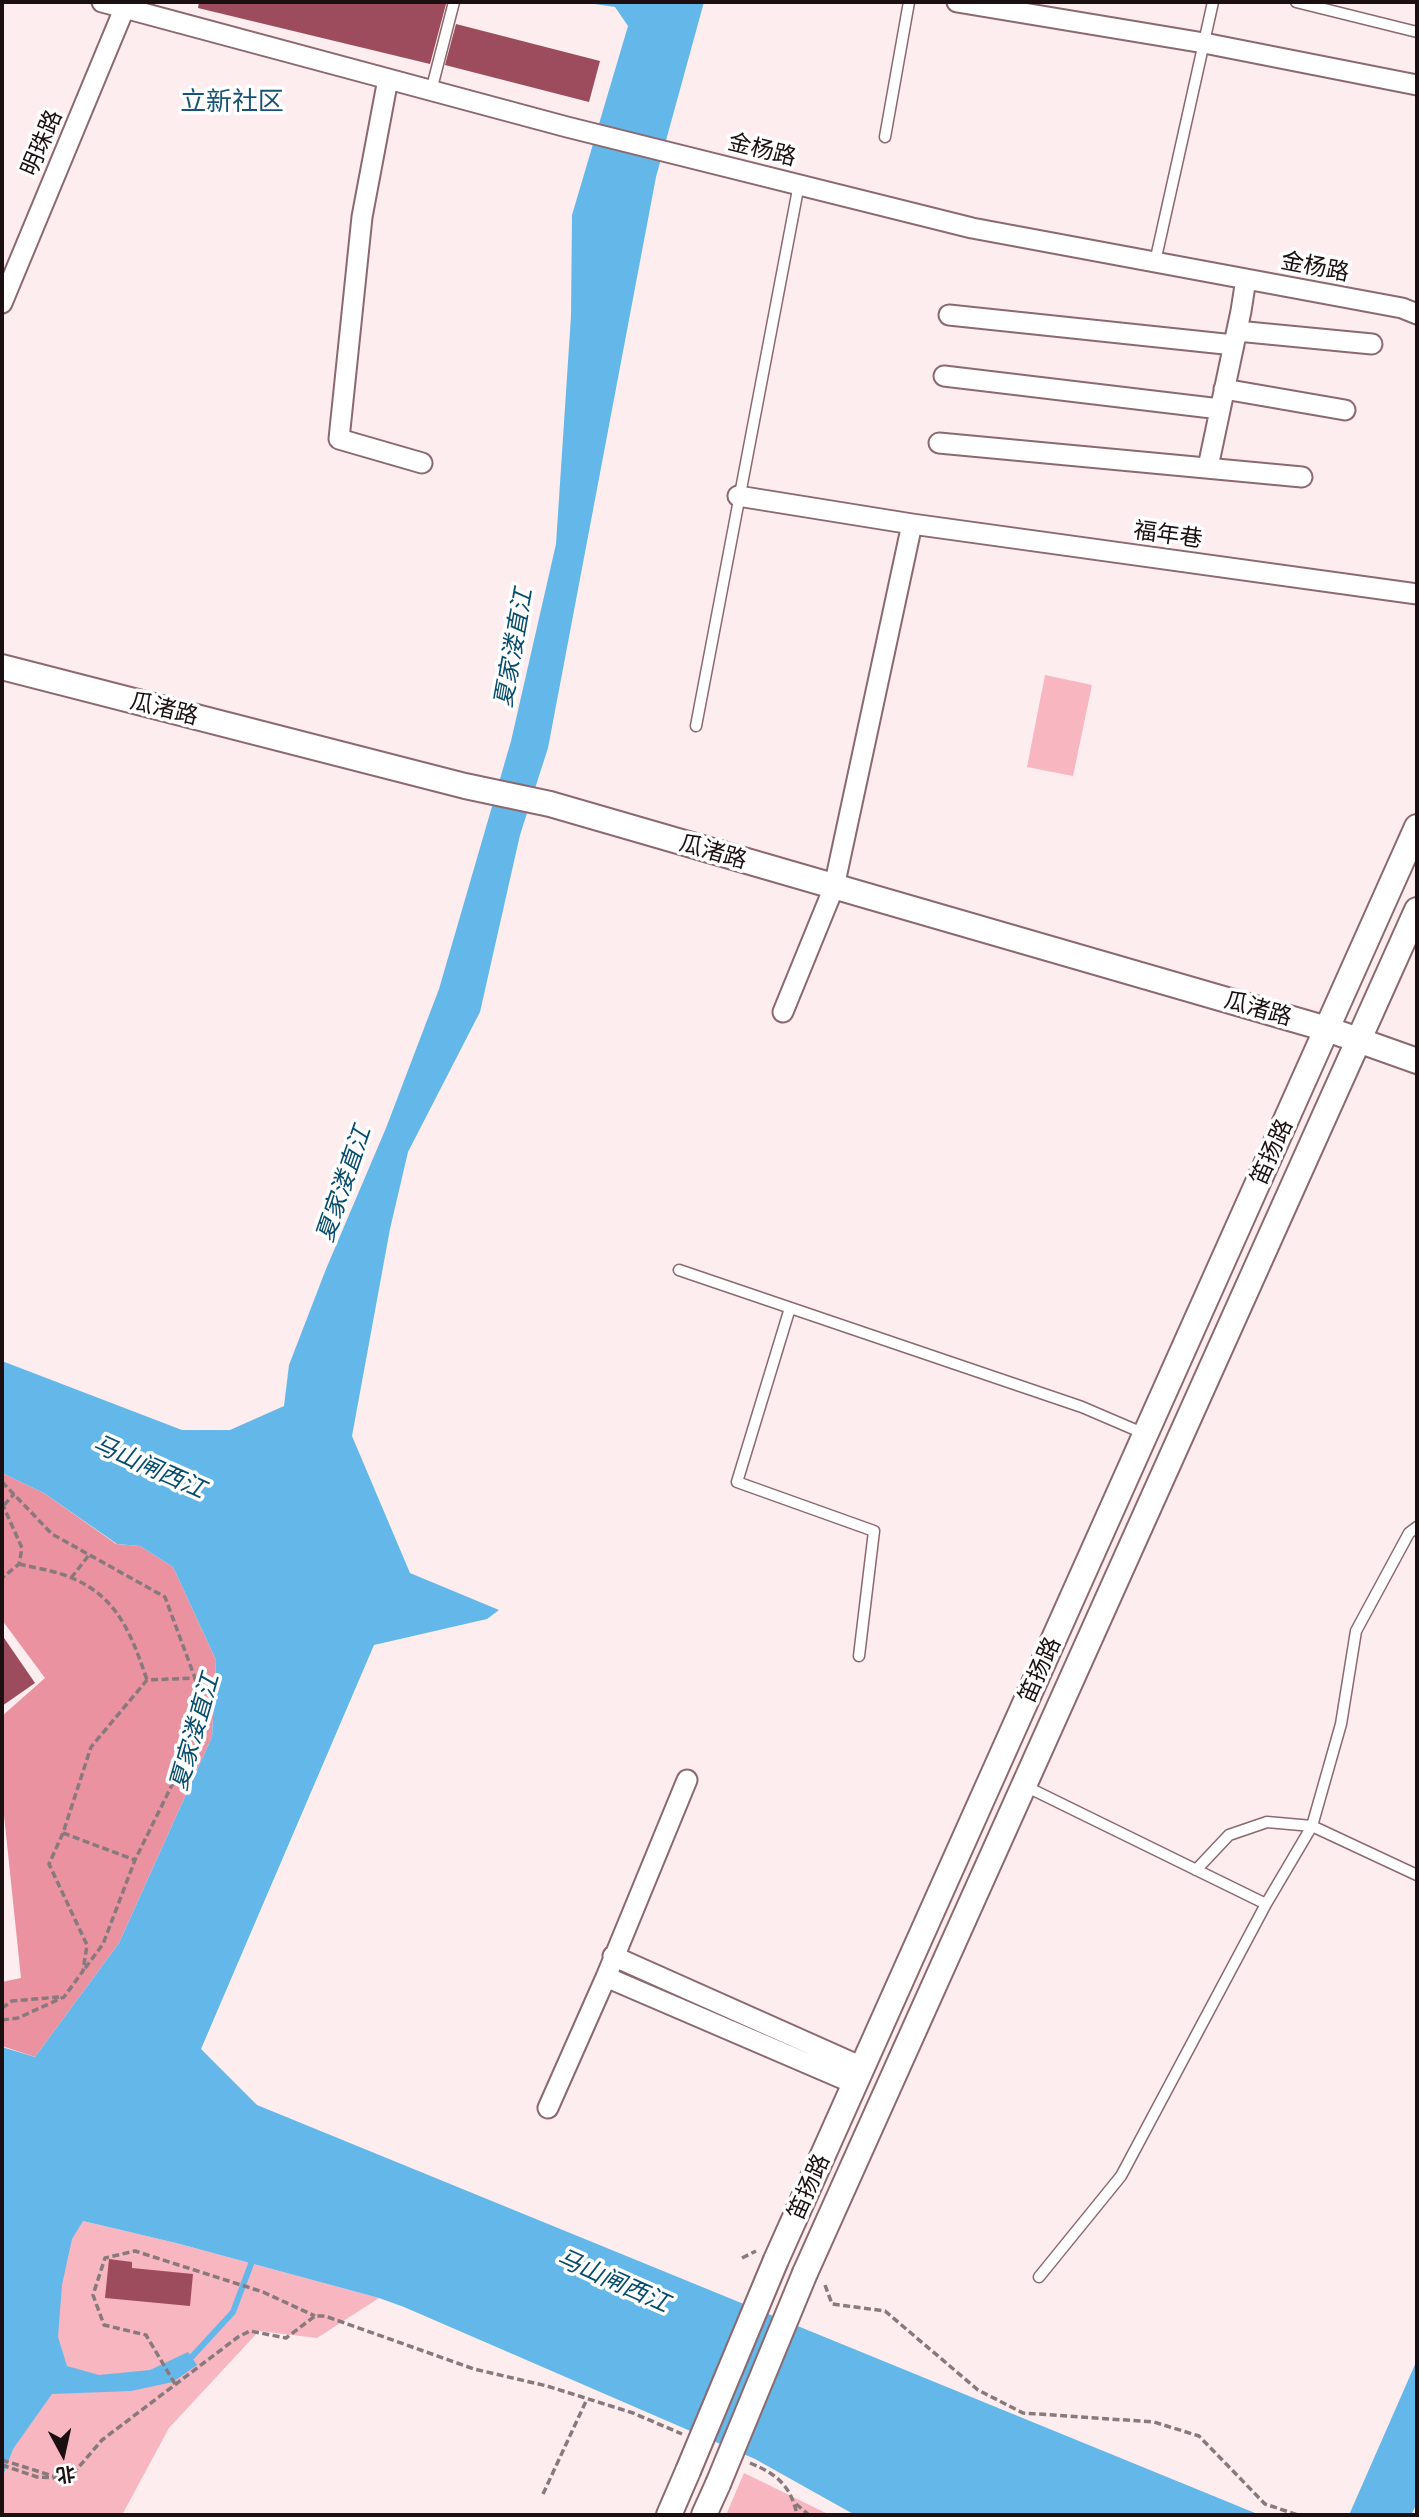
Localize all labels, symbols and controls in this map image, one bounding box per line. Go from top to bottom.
district label: 立新社区 [180,86,284,118]
street label: 明珠路 [16,106,68,180]
street label: 金杨路 [725,128,799,172]
street label: 金杨路 [1279,247,1351,287]
street label: 福年巷 [1132,517,1204,553]
water label: 夏家溇直江 [489,586,539,710]
street label: 瓜渚路 [127,687,201,731]
street label: 瓜渚路 [676,829,750,875]
street label: 瓜渚路 [1221,986,1295,1032]
street label: 笛扬路 [1245,1115,1299,1189]
water label: 夏家溇直江 [311,1123,377,1245]
water label: 马山闸西江 [88,1429,210,1505]
street label: 笛扬路 [1013,1633,1067,1707]
water label: 夏家溇直江 [165,1670,225,1794]
street label: 笛扬路 [782,2150,836,2224]
water label: 马山闸西江 [552,2243,674,2319]
north arrow [28,2419,98,2489]
text: 北 [55,2463,77,2487]

